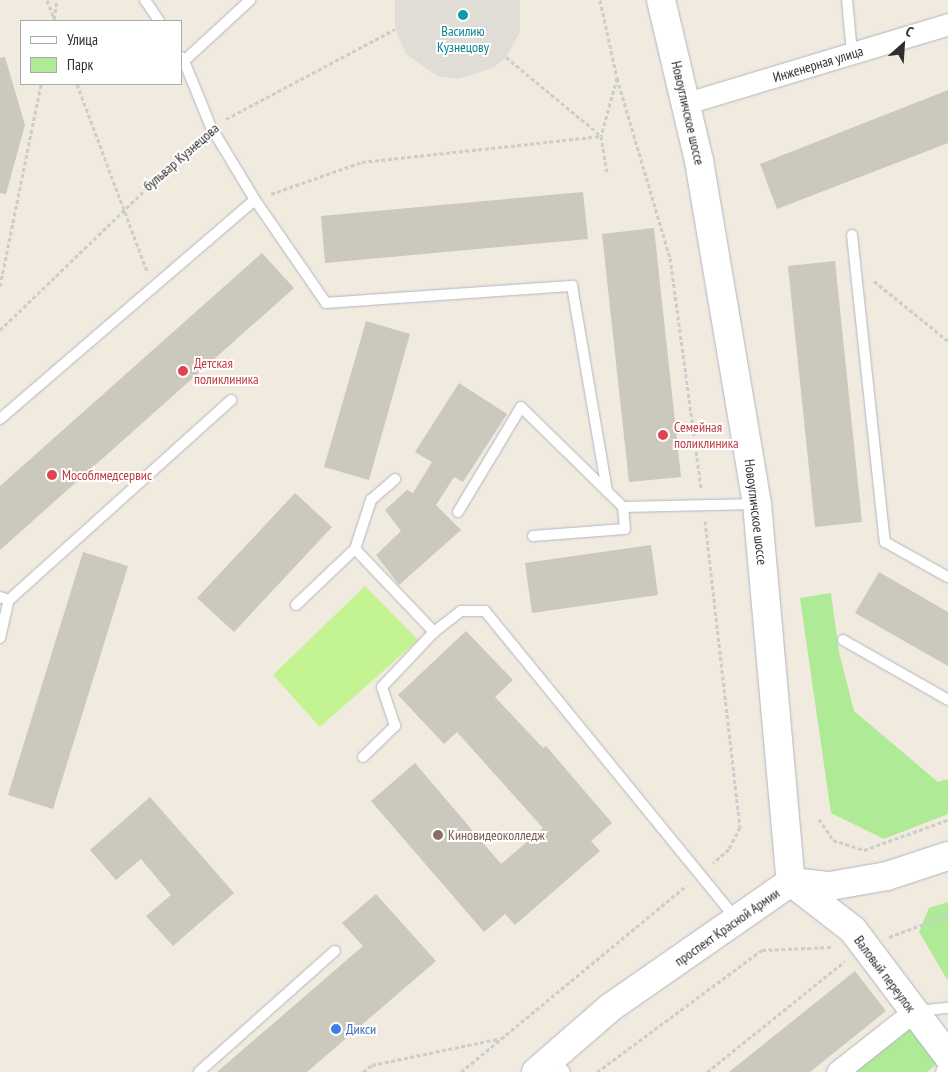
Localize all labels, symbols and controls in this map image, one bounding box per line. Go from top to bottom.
marker: Василию Кузнецову [457,9,469,21]
legend [20,20,182,85]
north arrow [878,20,928,70]
text: С [903,22,916,41]
place label: Василию Кузнецову [437,23,489,56]
text: Улица [67,30,98,49]
street label: Инженерная улица [771,42,865,86]
text: Парк [67,55,93,74]
street label: Новоугличское шоссе [668,59,708,167]
street label: бульвар Кузнецова [140,120,222,194]
place label: Детская поликлиника [194,355,259,388]
marker: Детская поликлиника [176,364,190,378]
place label: Семейная поликлиника [674,419,739,452]
marker: Семейная поликлиника [656,428,670,442]
street label: Новоугличское шоссе [741,458,771,566]
place label: Мособлмедсервис [62,467,152,483]
marker: Мособлмедсервис [46,469,58,481]
place label: Киновидеоколледж [448,827,545,843]
marker: Киновидеоколледж [432,829,444,841]
street label: проспект Красной Армии [671,884,783,970]
street label: Валовый переулок [851,932,919,1016]
place label: Дикси [346,1021,376,1037]
marker: Дикси [330,1023,342,1035]

